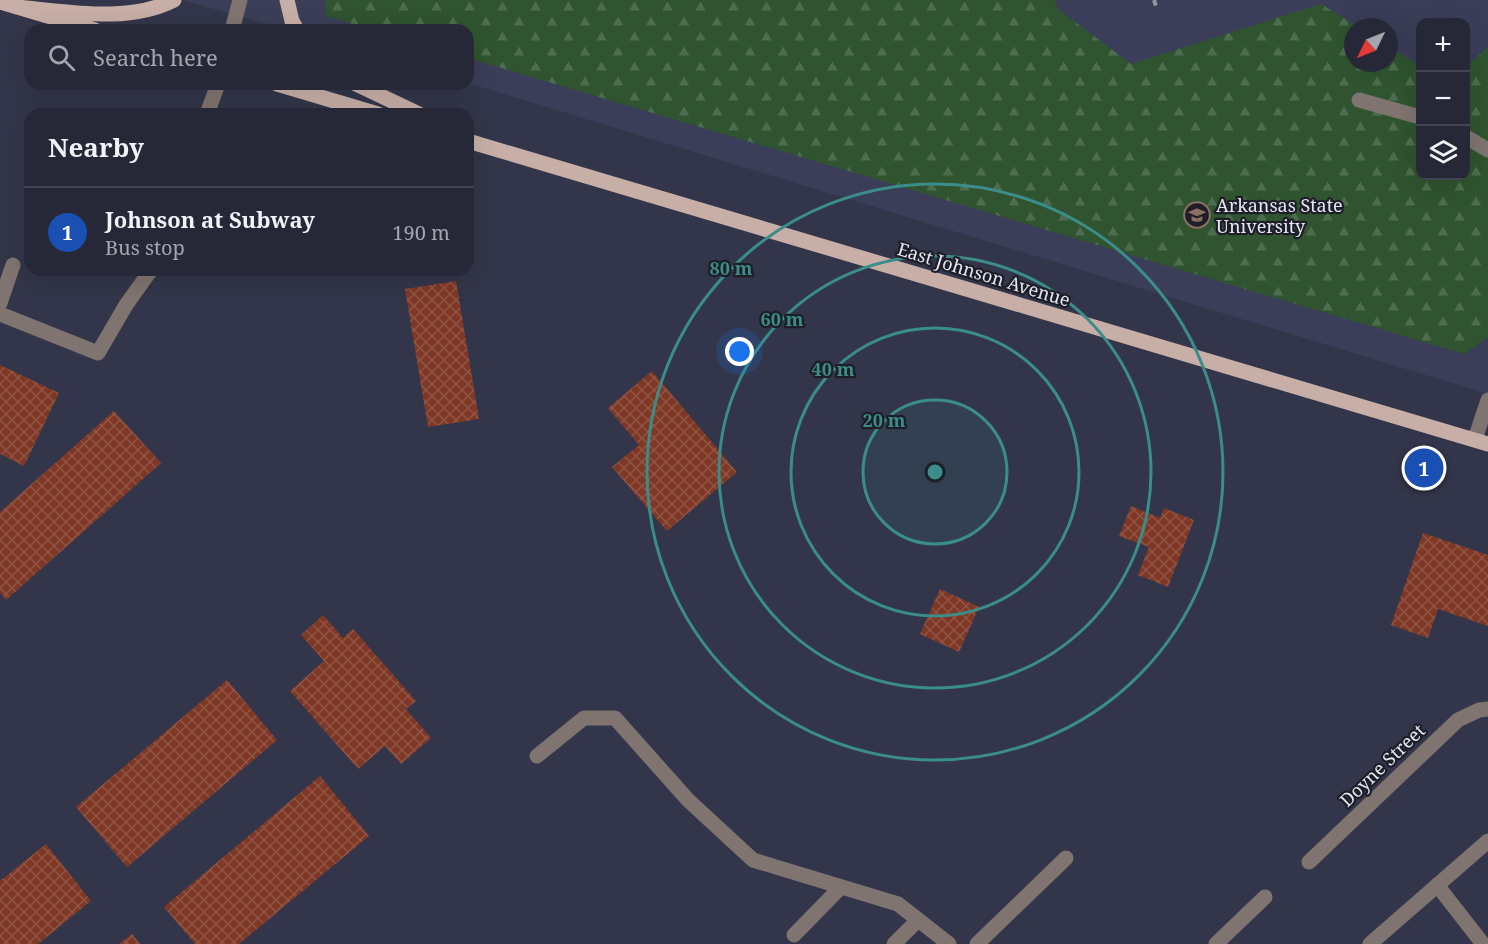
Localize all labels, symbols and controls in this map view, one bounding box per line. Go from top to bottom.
north arrow [1344,18,1398,72]
map controls [1416,18,1470,180]
button: + [1416,18,1470,72]
search box [24,24,474,90]
icon: search [45,41,78,74]
text: Search here [93,42,218,72]
button: − [1416,72,1470,126]
button: layers [1416,126,1470,180]
text: Nearby [48,129,144,165]
place label: Arkansas State University [1216,193,1343,238]
school or university icon: Arkansas State University [1182,200,1212,230]
text: Johnson at Subway [105,204,315,234]
text: 1 [62,219,73,246]
text: 190 m [392,219,450,246]
text: Bus stop [105,234,185,261]
street label: East Johnson Avenue [895,236,1073,312]
text: 80 m [710,256,753,280]
text: 60 m [761,307,804,331]
your location [725,337,754,366]
text: 40 m [812,357,855,381]
text: 20 m [863,408,906,432]
pin: 1 [1404,446,1444,490]
centre of rings [925,462,945,482]
street label: Doyne Street [1334,718,1430,812]

